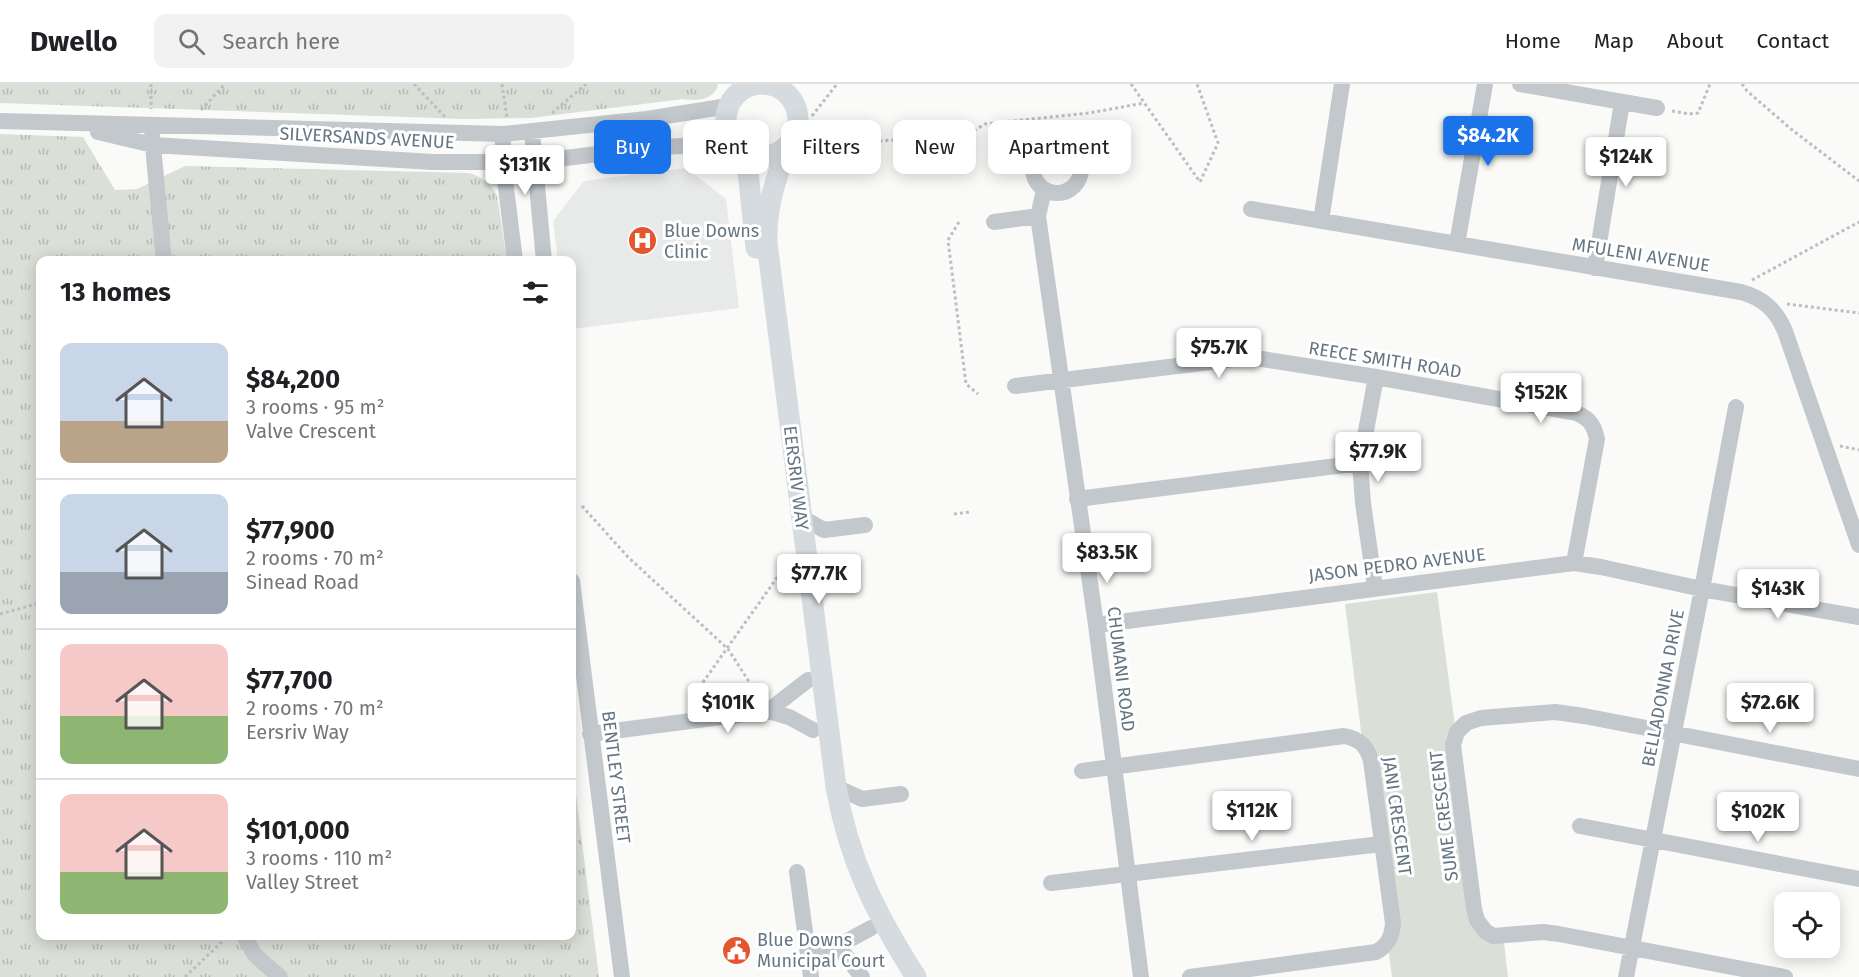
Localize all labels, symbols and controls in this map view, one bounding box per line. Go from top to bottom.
search box [154,14,574,68]
text: Dwello [30,25,118,58]
icon: search [175,25,208,58]
text: Search here [223,28,340,55]
text: Home [1505,28,1561,54]
text: Map [1594,28,1634,54]
text: About [1667,28,1724,54]
text: Contact [1757,28,1829,54]
pin: $84.2K [1439,116,1537,167]
chip: Buy [594,120,671,174]
chip: Rent [683,120,769,174]
chip: Filters [781,120,881,174]
chip: New [893,120,976,174]
chip: Apartment [988,120,1131,174]
street label: SILVERSANDS AVENUE [279,122,455,154]
text: $84.2K [1457,123,1519,147]
pin: $124K [1584,137,1668,188]
text: $124K [1599,144,1653,168]
pin: $131K [483,145,567,196]
text: $131K [499,152,551,176]
place label: Blue Downs Clinic [664,220,759,263]
hospital icon: Blue Downs Clinic [627,225,659,257]
street label: MFULENI AVENUE [1571,233,1711,277]
icon: filters [519,276,552,309]
text: 13 homes [60,277,171,308]
pin: $75.7K [1170,328,1268,379]
text: $75.7K [1190,335,1248,359]
street label: REECE SMITH ROAD [1307,337,1463,383]
text: $84,200 [246,364,340,395]
icon: home [108,367,180,439]
pin: $152K [1499,373,1583,424]
text: $152K [1515,380,1567,404]
text: 3 rooms · 95 m² [246,395,385,419]
text: Valve Crescent [246,419,376,443]
street label: EERSRIV WAY [779,425,813,532]
pin: $77.9K [1329,432,1427,483]
text: $77.9K [1349,439,1407,463]
text: $77,900 [246,515,335,546]
icon: home [108,518,180,590]
pin: $83.5K [1058,533,1156,584]
text: $83.5K [1076,540,1138,564]
street label: JASON PEDRO AVENUE [1307,543,1487,587]
text: 2 rooms · 70 m² [246,546,384,570]
pin: $77.7K [770,554,868,605]
text: $77.7K [791,561,847,585]
pin: $143K [1736,569,1820,620]
text: Sinead Road [246,570,359,594]
text: $143K [1751,576,1805,600]
street label: CHUMANI ROAD [1102,605,1140,733]
street label: BELLADONNA DRIVE [1637,607,1689,769]
text: $77,700 [246,665,333,696]
icon: home [108,668,180,740]
pin: $101K [686,683,770,734]
pin: $72.6K [1721,683,1819,734]
text: $101K [702,690,754,714]
text: $72.6K [1741,690,1799,714]
text: 2 rooms · 70 m² [246,696,384,720]
street label: BENTLEY STREET [597,709,635,845]
text: Eersriv Way [246,720,349,744]
street label: SUME CRESCENT [1425,749,1463,883]
street label: JANI CRESCENT [1378,755,1416,877]
pin: $112K [1210,791,1294,842]
pin: $102K [1716,792,1800,843]
text: $112K [1226,798,1278,822]
text: $102K [1731,799,1785,823]
text: $101,000 [246,815,350,846]
icon: home [108,818,180,890]
text: 3 rooms · 110 m² [246,846,392,870]
text: Valley Street [246,870,359,894]
map controls [1774,892,1840,958]
button: locate [1774,892,1840,958]
place label: Blue Downs Municipal Court [757,929,886,972]
public building icon: Blue Downs Municipal Court [720,934,752,966]

